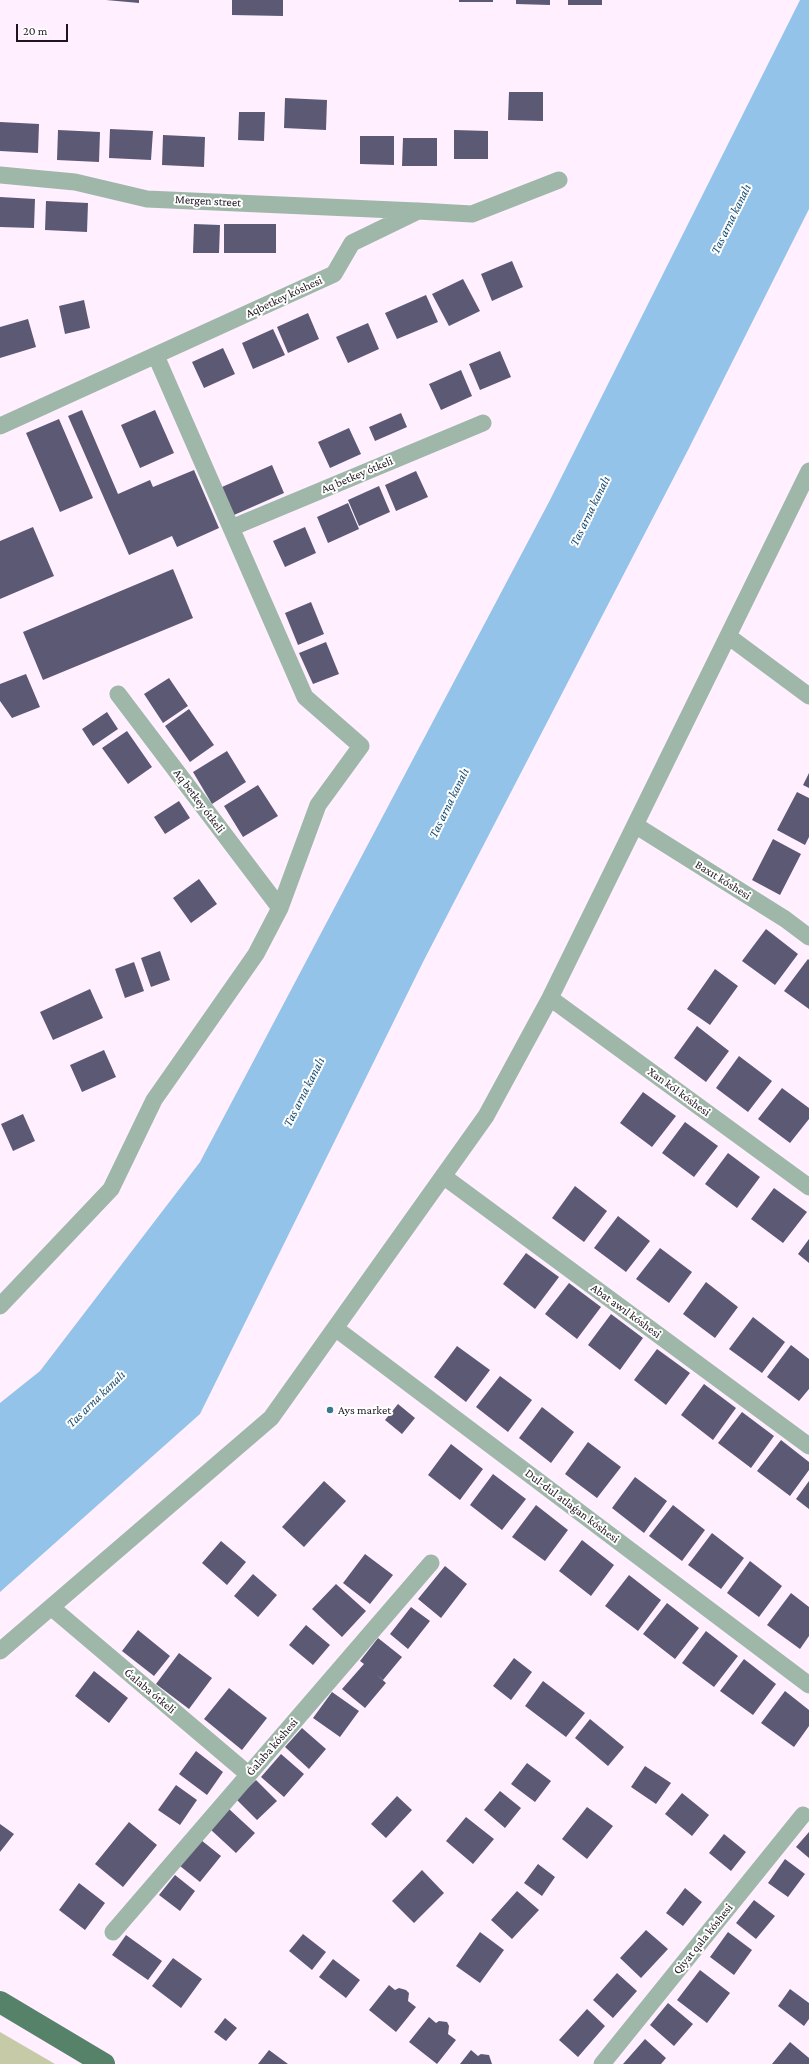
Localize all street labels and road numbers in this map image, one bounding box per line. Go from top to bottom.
street label: Mergen street [175,192,241,210]
street label: Aqbetkey kóshesi [243,273,325,321]
street label: Aq betkey ótkeli [319,453,395,497]
street label: Aq betkey ótkeli [170,766,228,836]
street label: Baxıt kóshesi [692,857,754,903]
street label: Xan kól kóshesi [645,1064,713,1120]
street label: Abat awıl kóshesi [588,1281,664,1341]
street label: Dul-dul atlaǵan kóshesi [522,1466,622,1546]
street label: Ǵalaba ótkeli [121,1665,179,1717]
street label: Ǵalaba kóshesi [243,1715,301,1779]
street label: Qiyat qala kóshesi [670,1901,736,1977]

